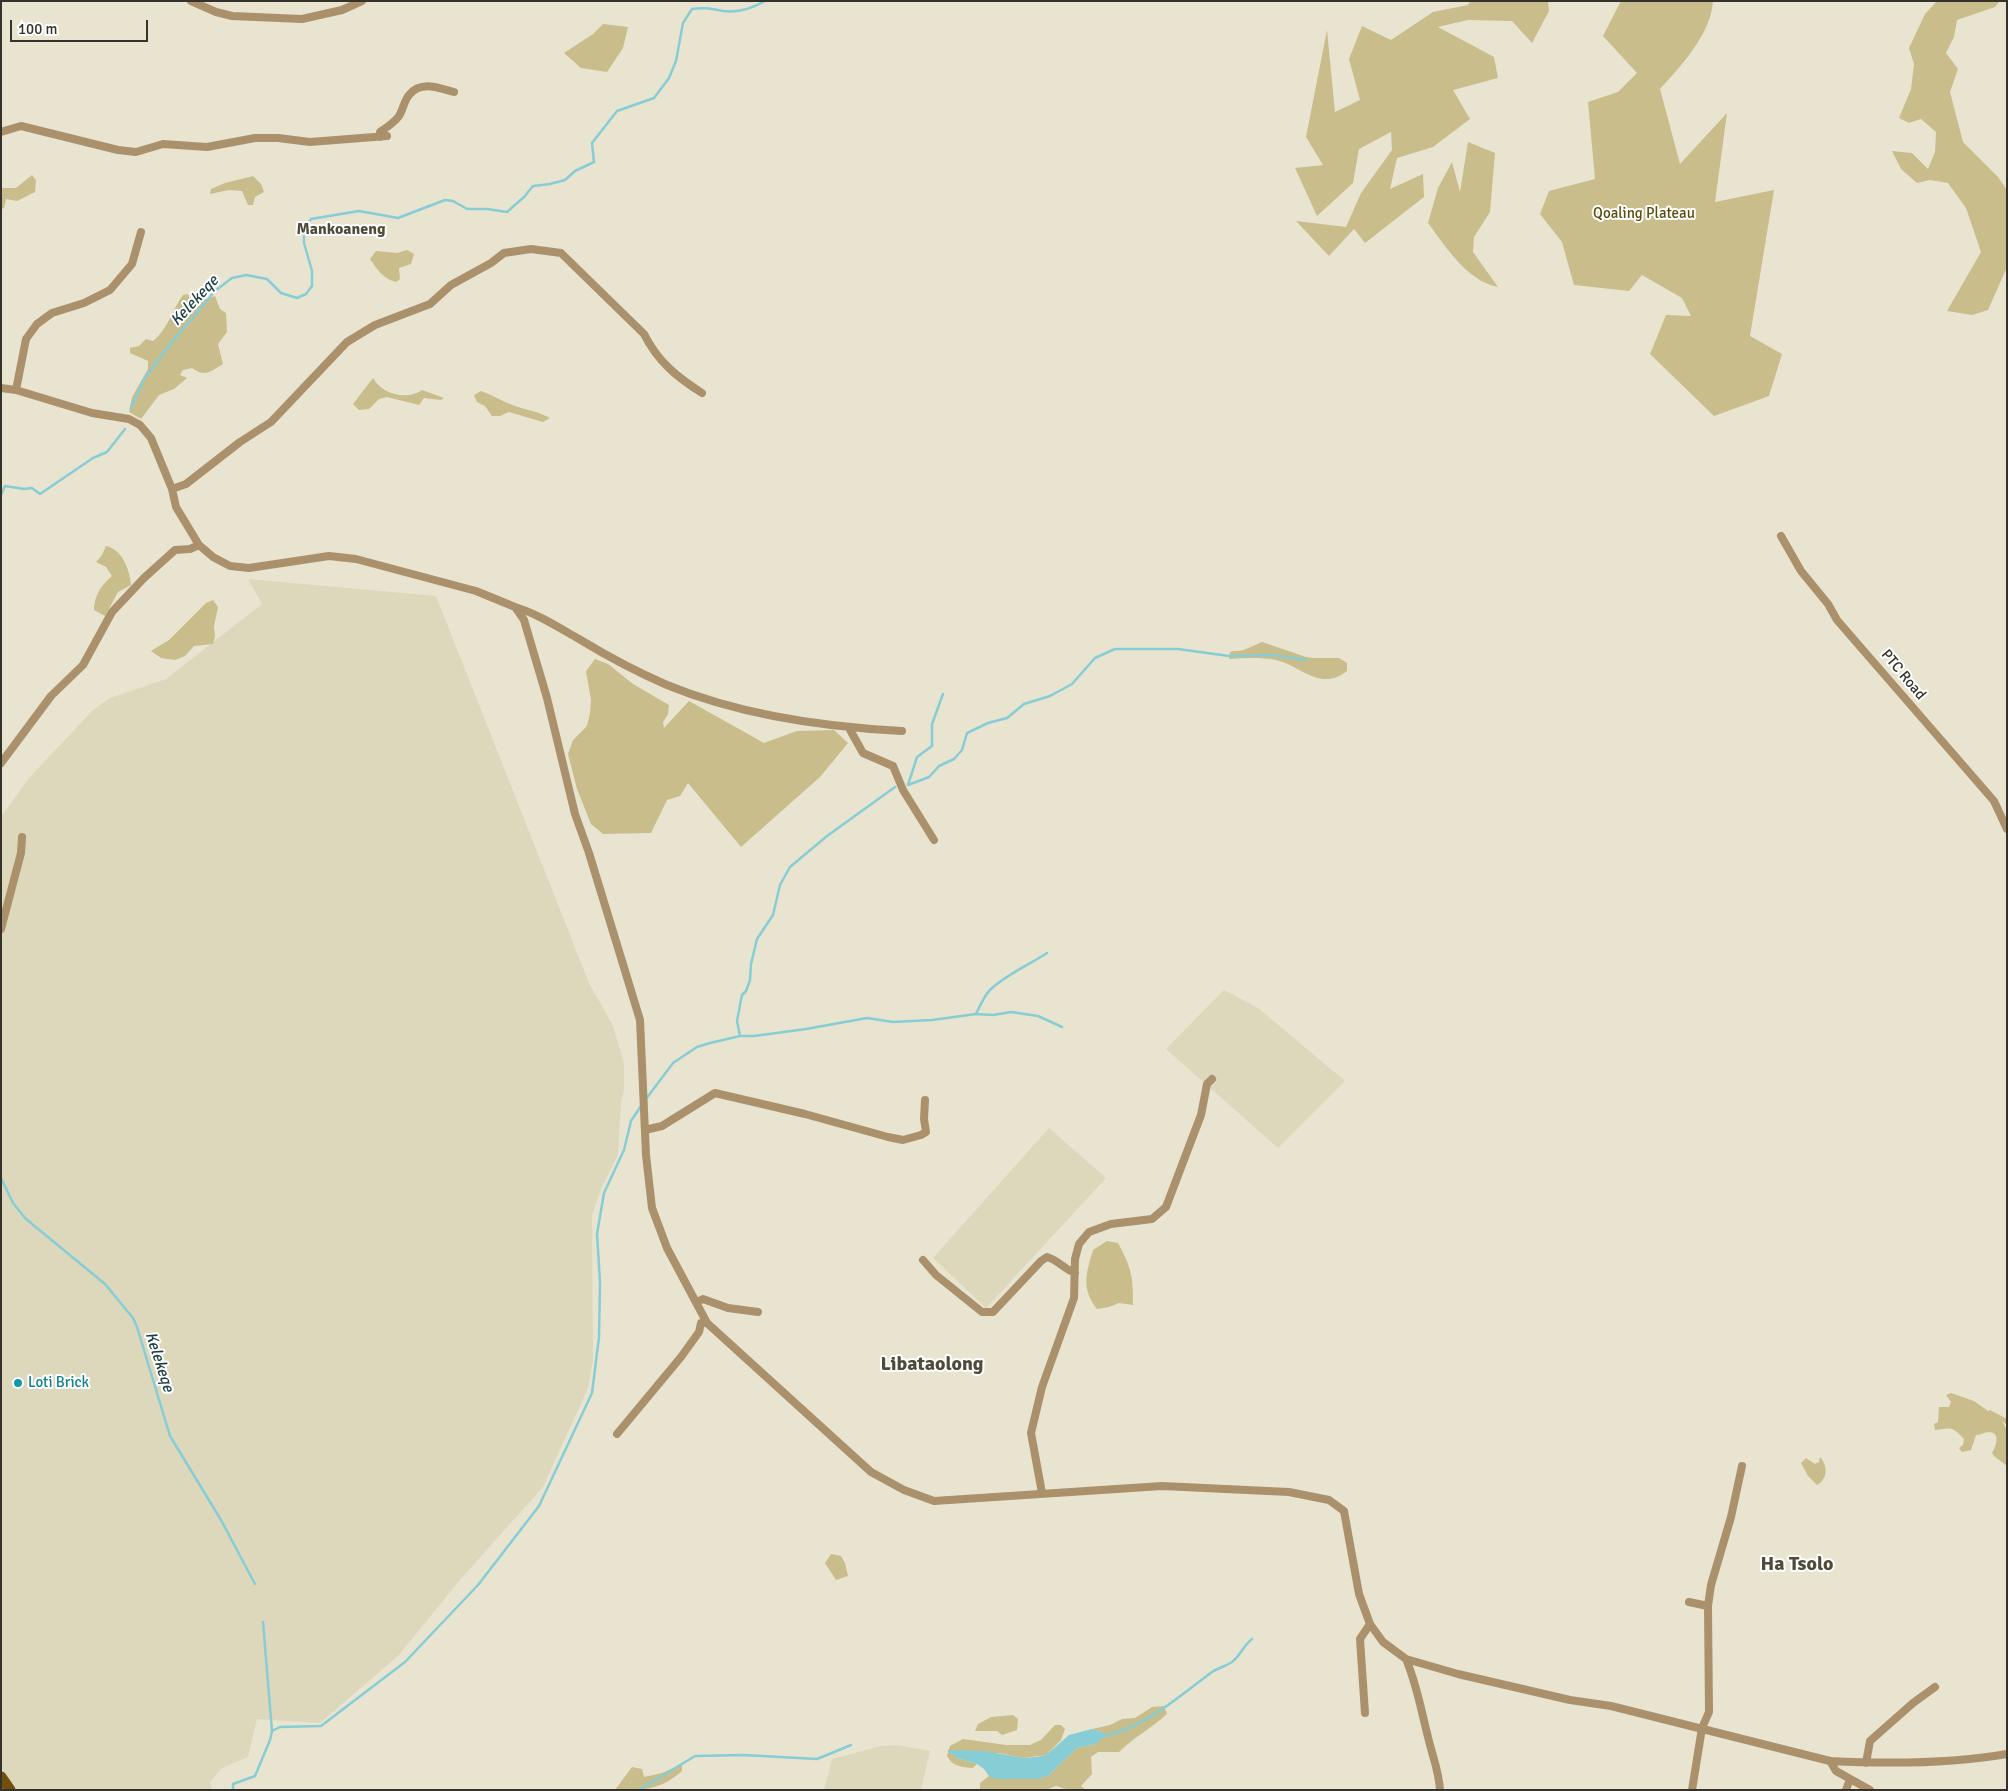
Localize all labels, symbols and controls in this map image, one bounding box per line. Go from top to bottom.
scale bar [12,10,150,42]
text: 100 m [18,20,58,38]
park label: Qoaling Plateau [1593,205,1695,223]
district label: Mankoaneng [297,220,385,240]
water label: Kelekeqe [167,272,223,330]
street label: PTC Road [1877,646,1929,704]
water label: Kelekeqe [140,1330,178,1394]
district label: Libataolong [880,1353,984,1377]
place label: Loti Brick [28,1374,89,1392]
marker: Loti Brick [12,1377,24,1389]
district label: Ha Tsolo [1761,1553,1833,1577]

